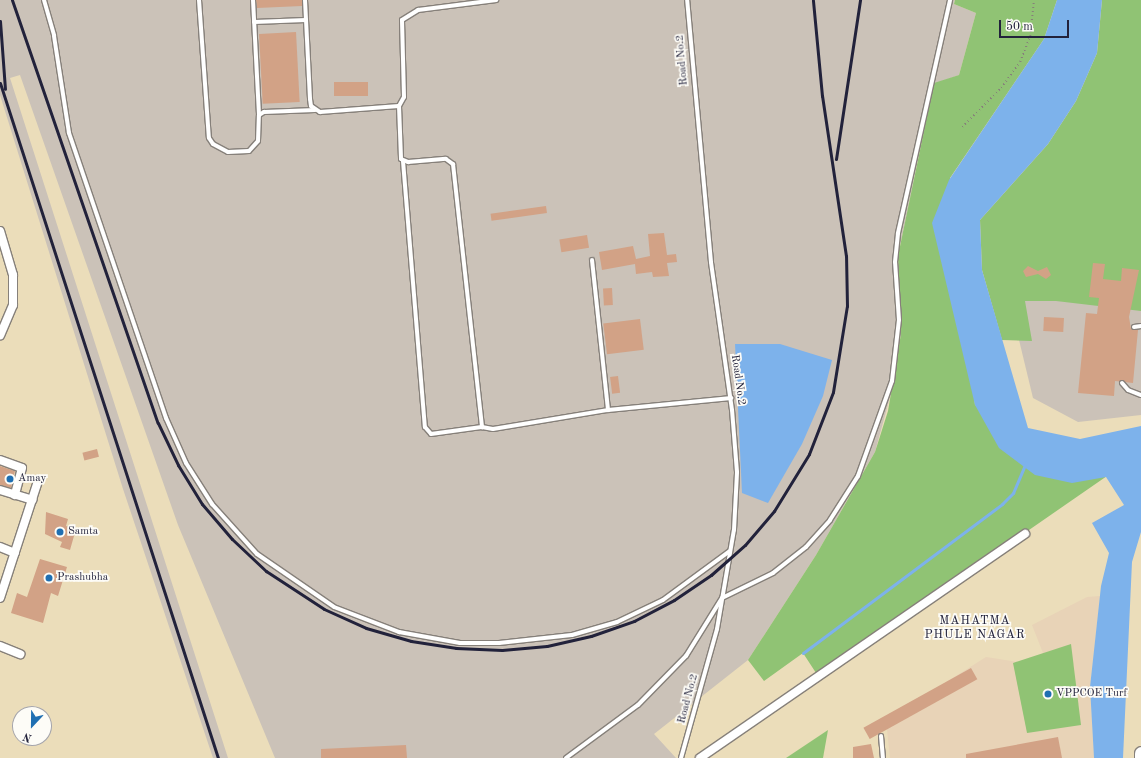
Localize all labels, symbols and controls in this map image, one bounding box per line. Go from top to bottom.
scale bar [1001,12,1071,38]
text: 50 m [1006,21,1033,33]
street label: Road No.2 [674,34,692,86]
street label: Road No.2 [727,354,747,406]
place label: Amay [18,472,46,486]
marker: Amay [5,474,15,484]
place label: Samta [68,525,98,539]
marker: Samta [55,527,65,537]
place label: Prashubha [57,571,108,585]
marker: Prashubha [44,573,54,583]
district label: MAHATMA PHULE NAGAR [924,615,1026,643]
street label: Road No.2 [676,673,702,725]
place label: VPPCOE Turf [1056,687,1127,701]
marker: VPPCOE Turf [1043,689,1053,699]
north arrow [12,706,52,746]
text: N [22,730,34,743]

